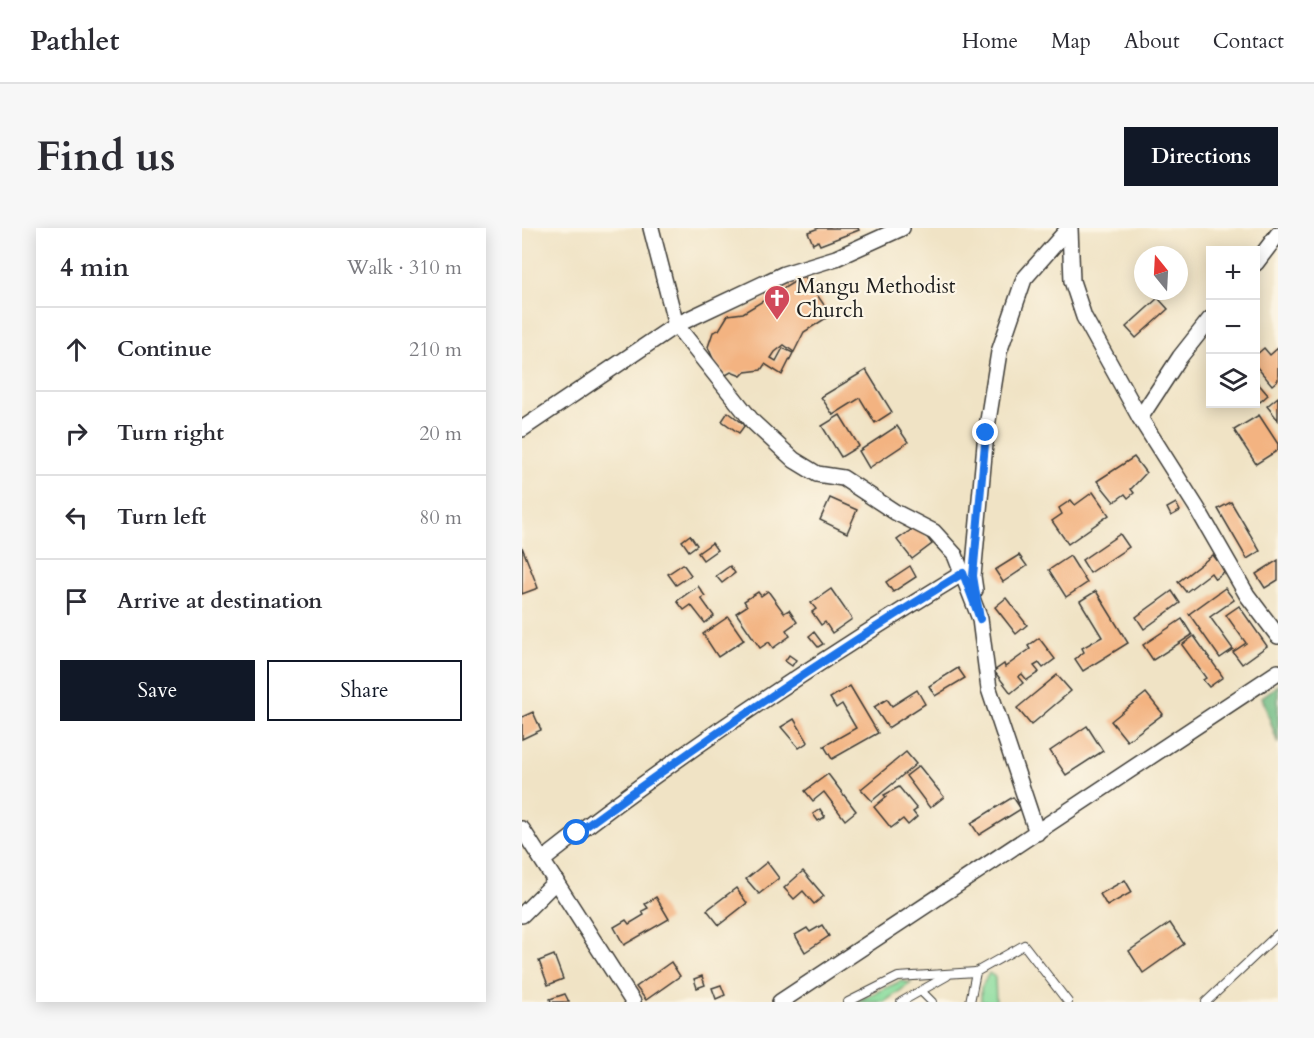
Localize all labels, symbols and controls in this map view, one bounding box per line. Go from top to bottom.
text: Pathlet [30,22,119,60]
text: Home [962,27,1018,56]
text: Map [1051,27,1091,56]
text: About [1124,27,1180,56]
text: Contact [1213,27,1284,56]
button: Directions [1124,127,1278,186]
text: Find us [36,128,176,185]
north arrow [1134,246,1188,300]
map controls [1206,246,1260,408]
button: + [1206,246,1260,300]
text: 4 min [60,250,129,285]
text: Walk · 310 m [347,254,462,281]
place label: Mangu Methodist Church [796,272,956,325]
church icon: Mangu Methodist Church [762,283,792,321]
button: − [1206,300,1260,354]
icon: ahead [60,333,93,366]
text: Continue [117,334,212,364]
text: 210 m [409,336,462,363]
button: layers [1206,354,1260,408]
icon: right [60,417,93,450]
text: Turn right [117,418,224,448]
route end [972,419,998,445]
text: 20 m [419,420,462,447]
icon: left [60,501,93,534]
text: Turn left [117,502,206,532]
text: 80 m [419,504,462,531]
icon: arrive [60,585,93,618]
text: Arrive at destination [117,586,322,616]
button: Save [60,660,255,721]
button: Share [267,660,462,721]
route start [563,819,589,845]

